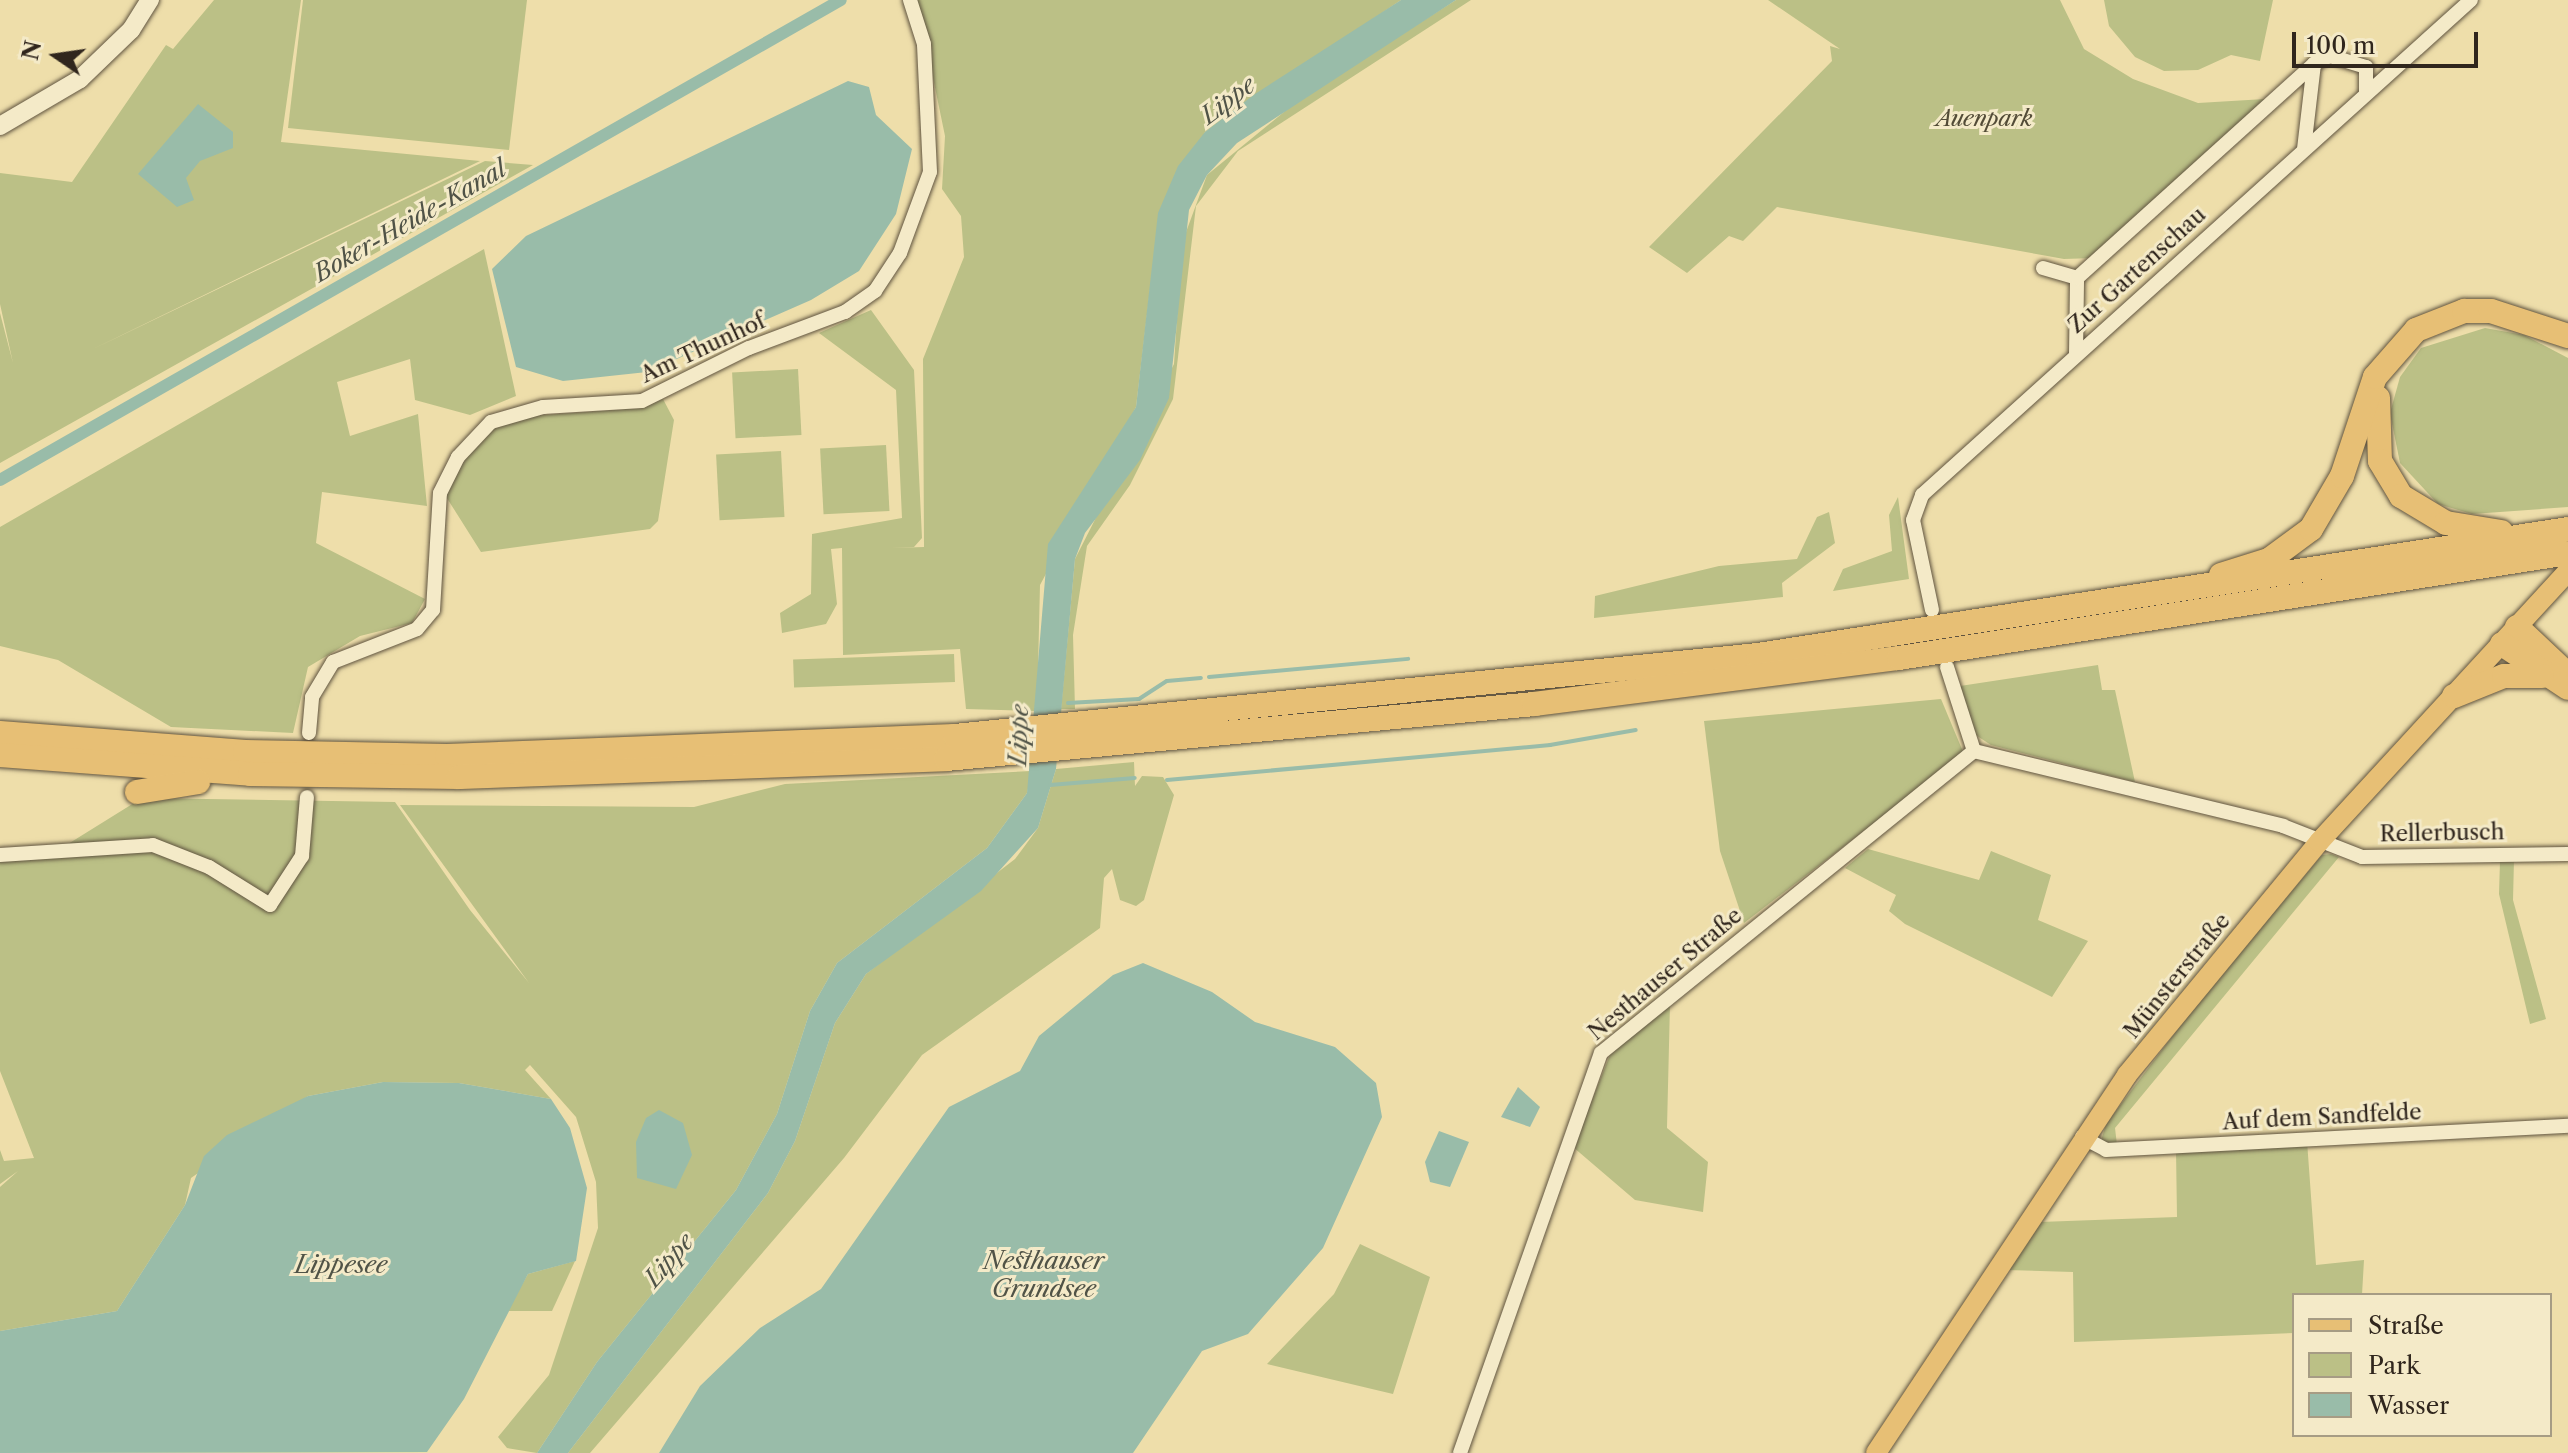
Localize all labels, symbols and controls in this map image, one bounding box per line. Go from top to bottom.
north arrow [16,16,96,96]
scale bar [2296,16,2482,66]
text: 100 m [2306,31,2375,60]
text: N [17,38,47,63]
water label: Lippe [1195,70,1261,130]
park label: Auenpark [1936,106,2032,132]
water label: Boker-Heide-Kanal [309,154,511,288]
street label: Zur Gartenschau [2063,201,2211,339]
street label: Am Thunhof [636,307,770,389]
water label: Lippe [1004,704,1034,766]
street label: Rellerbusch [2379,819,2505,847]
street label: Nesthauser Straße [1583,902,1747,1046]
street label: Münsterstraße [2119,908,2235,1044]
street label: Auf dem Sandfelde [2222,1099,2422,1135]
water label: Lippe [638,1228,700,1292]
water label: Nesthauser Grundsee [984,1247,1104,1303]
water label: Lippesee [295,1251,387,1279]
legend [2292,1293,2552,1437]
text: Straße [2368,1311,2444,1340]
text: Park [2368,1351,2420,1380]
text: Wasser [2368,1391,2449,1420]

